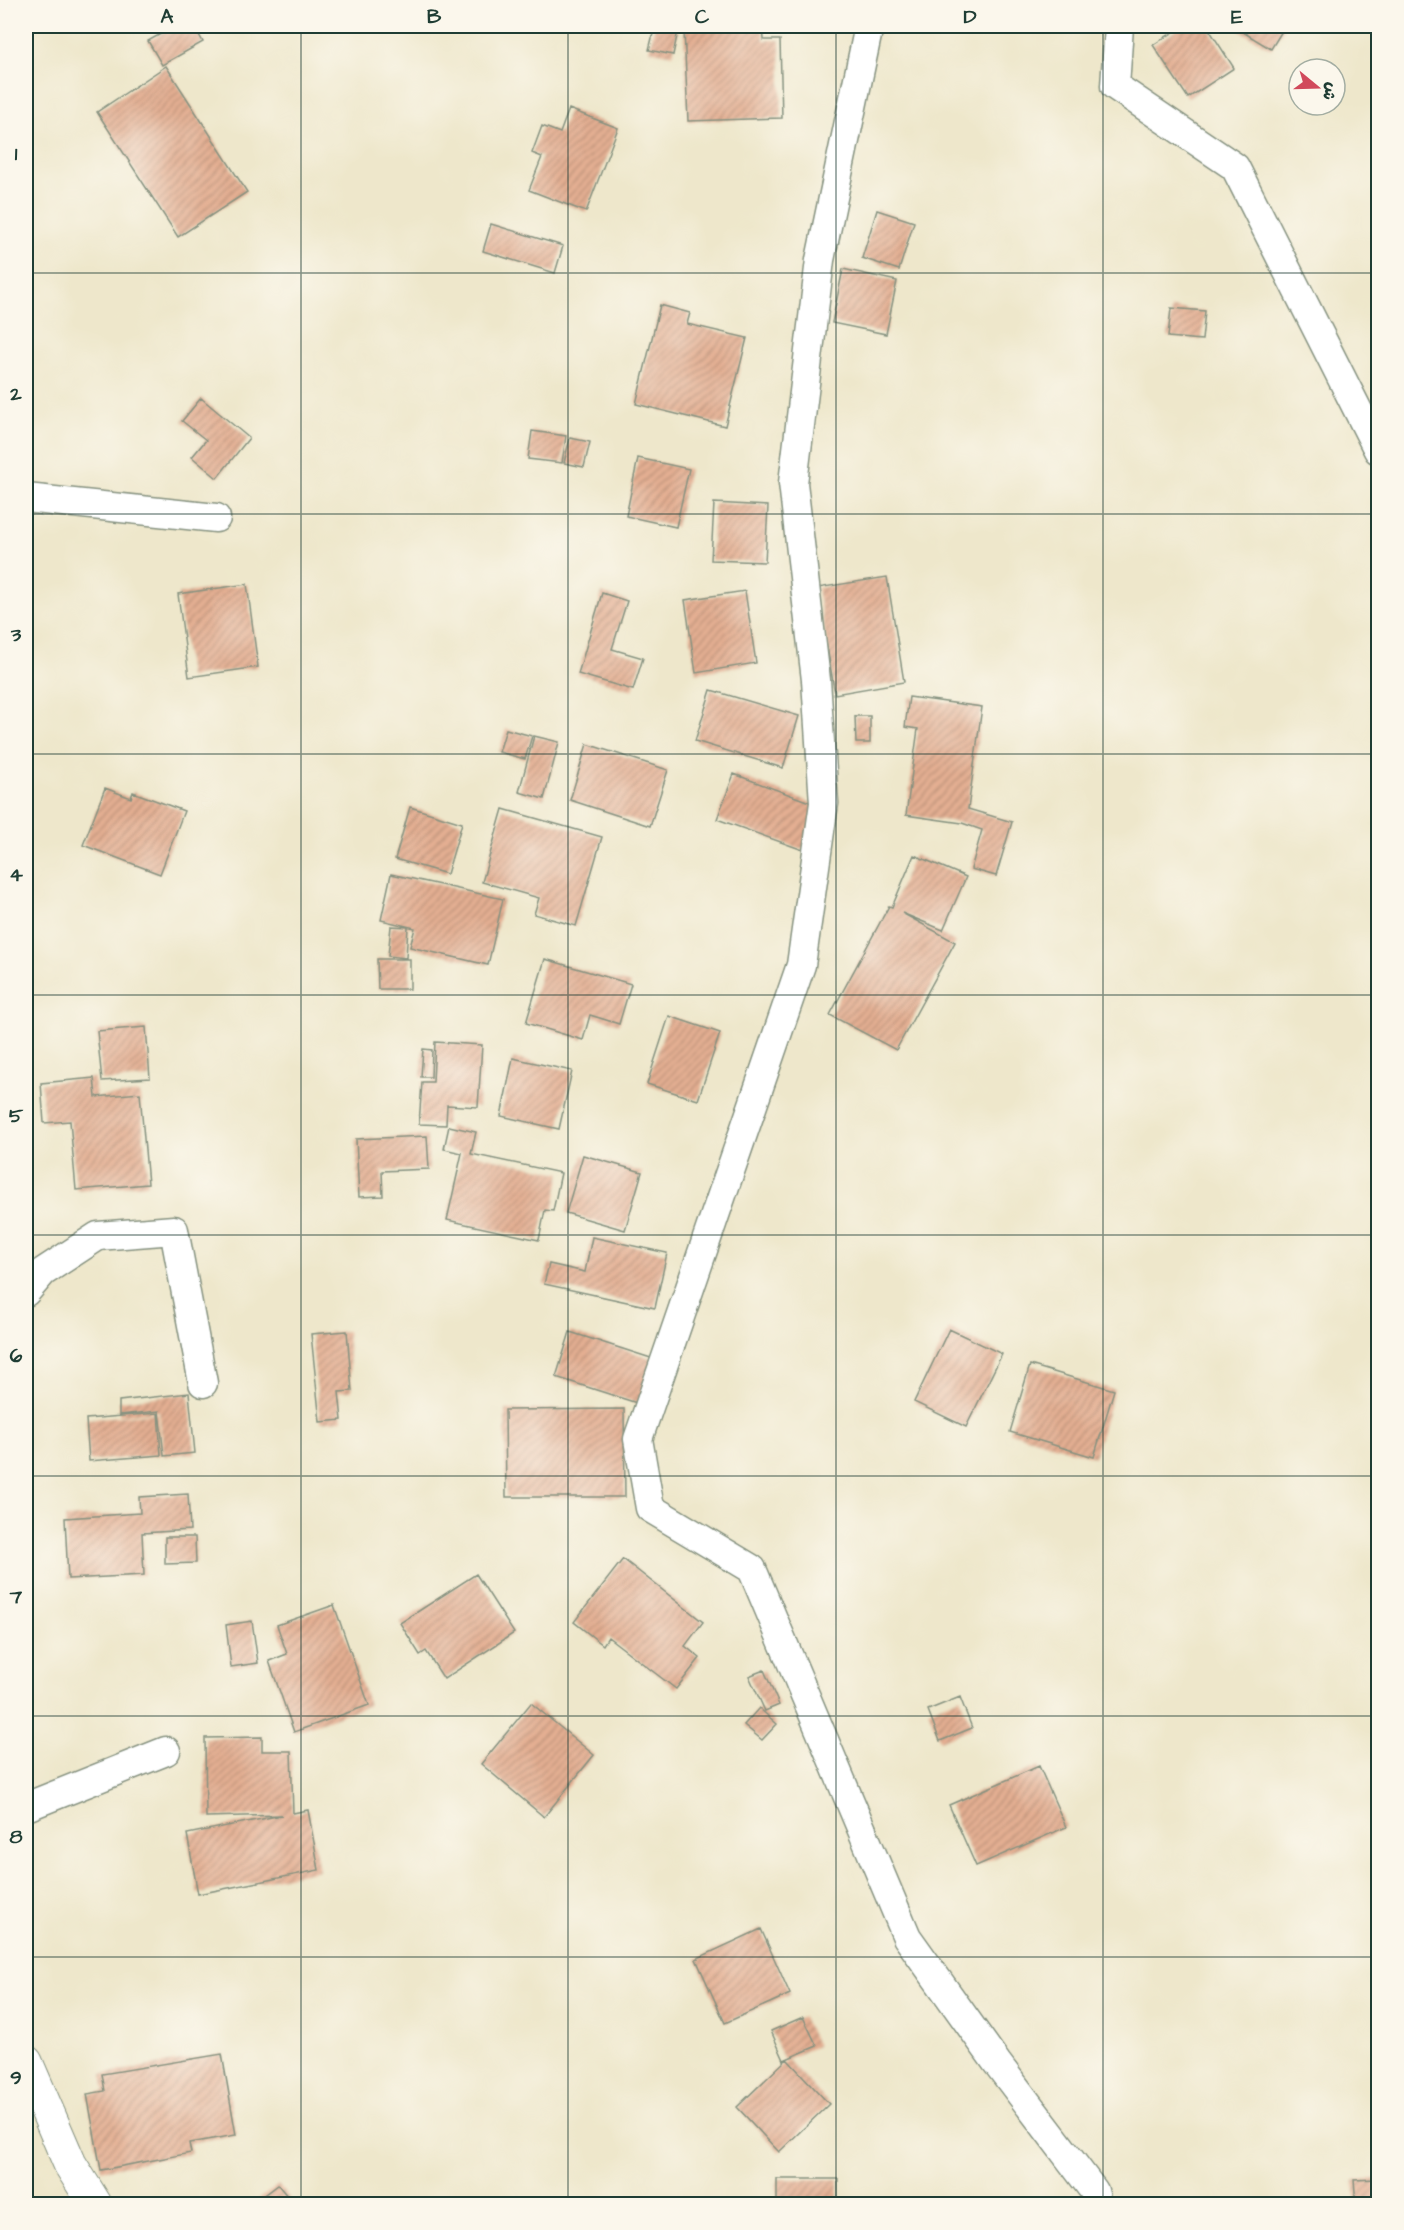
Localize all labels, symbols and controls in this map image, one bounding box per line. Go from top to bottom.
text: A [161,3,174,31]
text: B [427,3,442,31]
text: C [695,3,710,31]
text: D [964,3,977,31]
text: E [1231,3,1243,31]
north arrow [1287,57,1347,117]
text: ش [1317,80,1344,103]
text: 1 [15,140,18,168]
text: 2 [9,380,22,408]
text: 3 [10,621,22,649]
text: 4 [9,861,23,889]
text: 5 [9,1102,24,1130]
text: 6 [10,1342,23,1370]
text: 7 [9,1583,23,1611]
text: 8 [10,1823,23,1851]
text: 9 [10,2064,22,2092]

